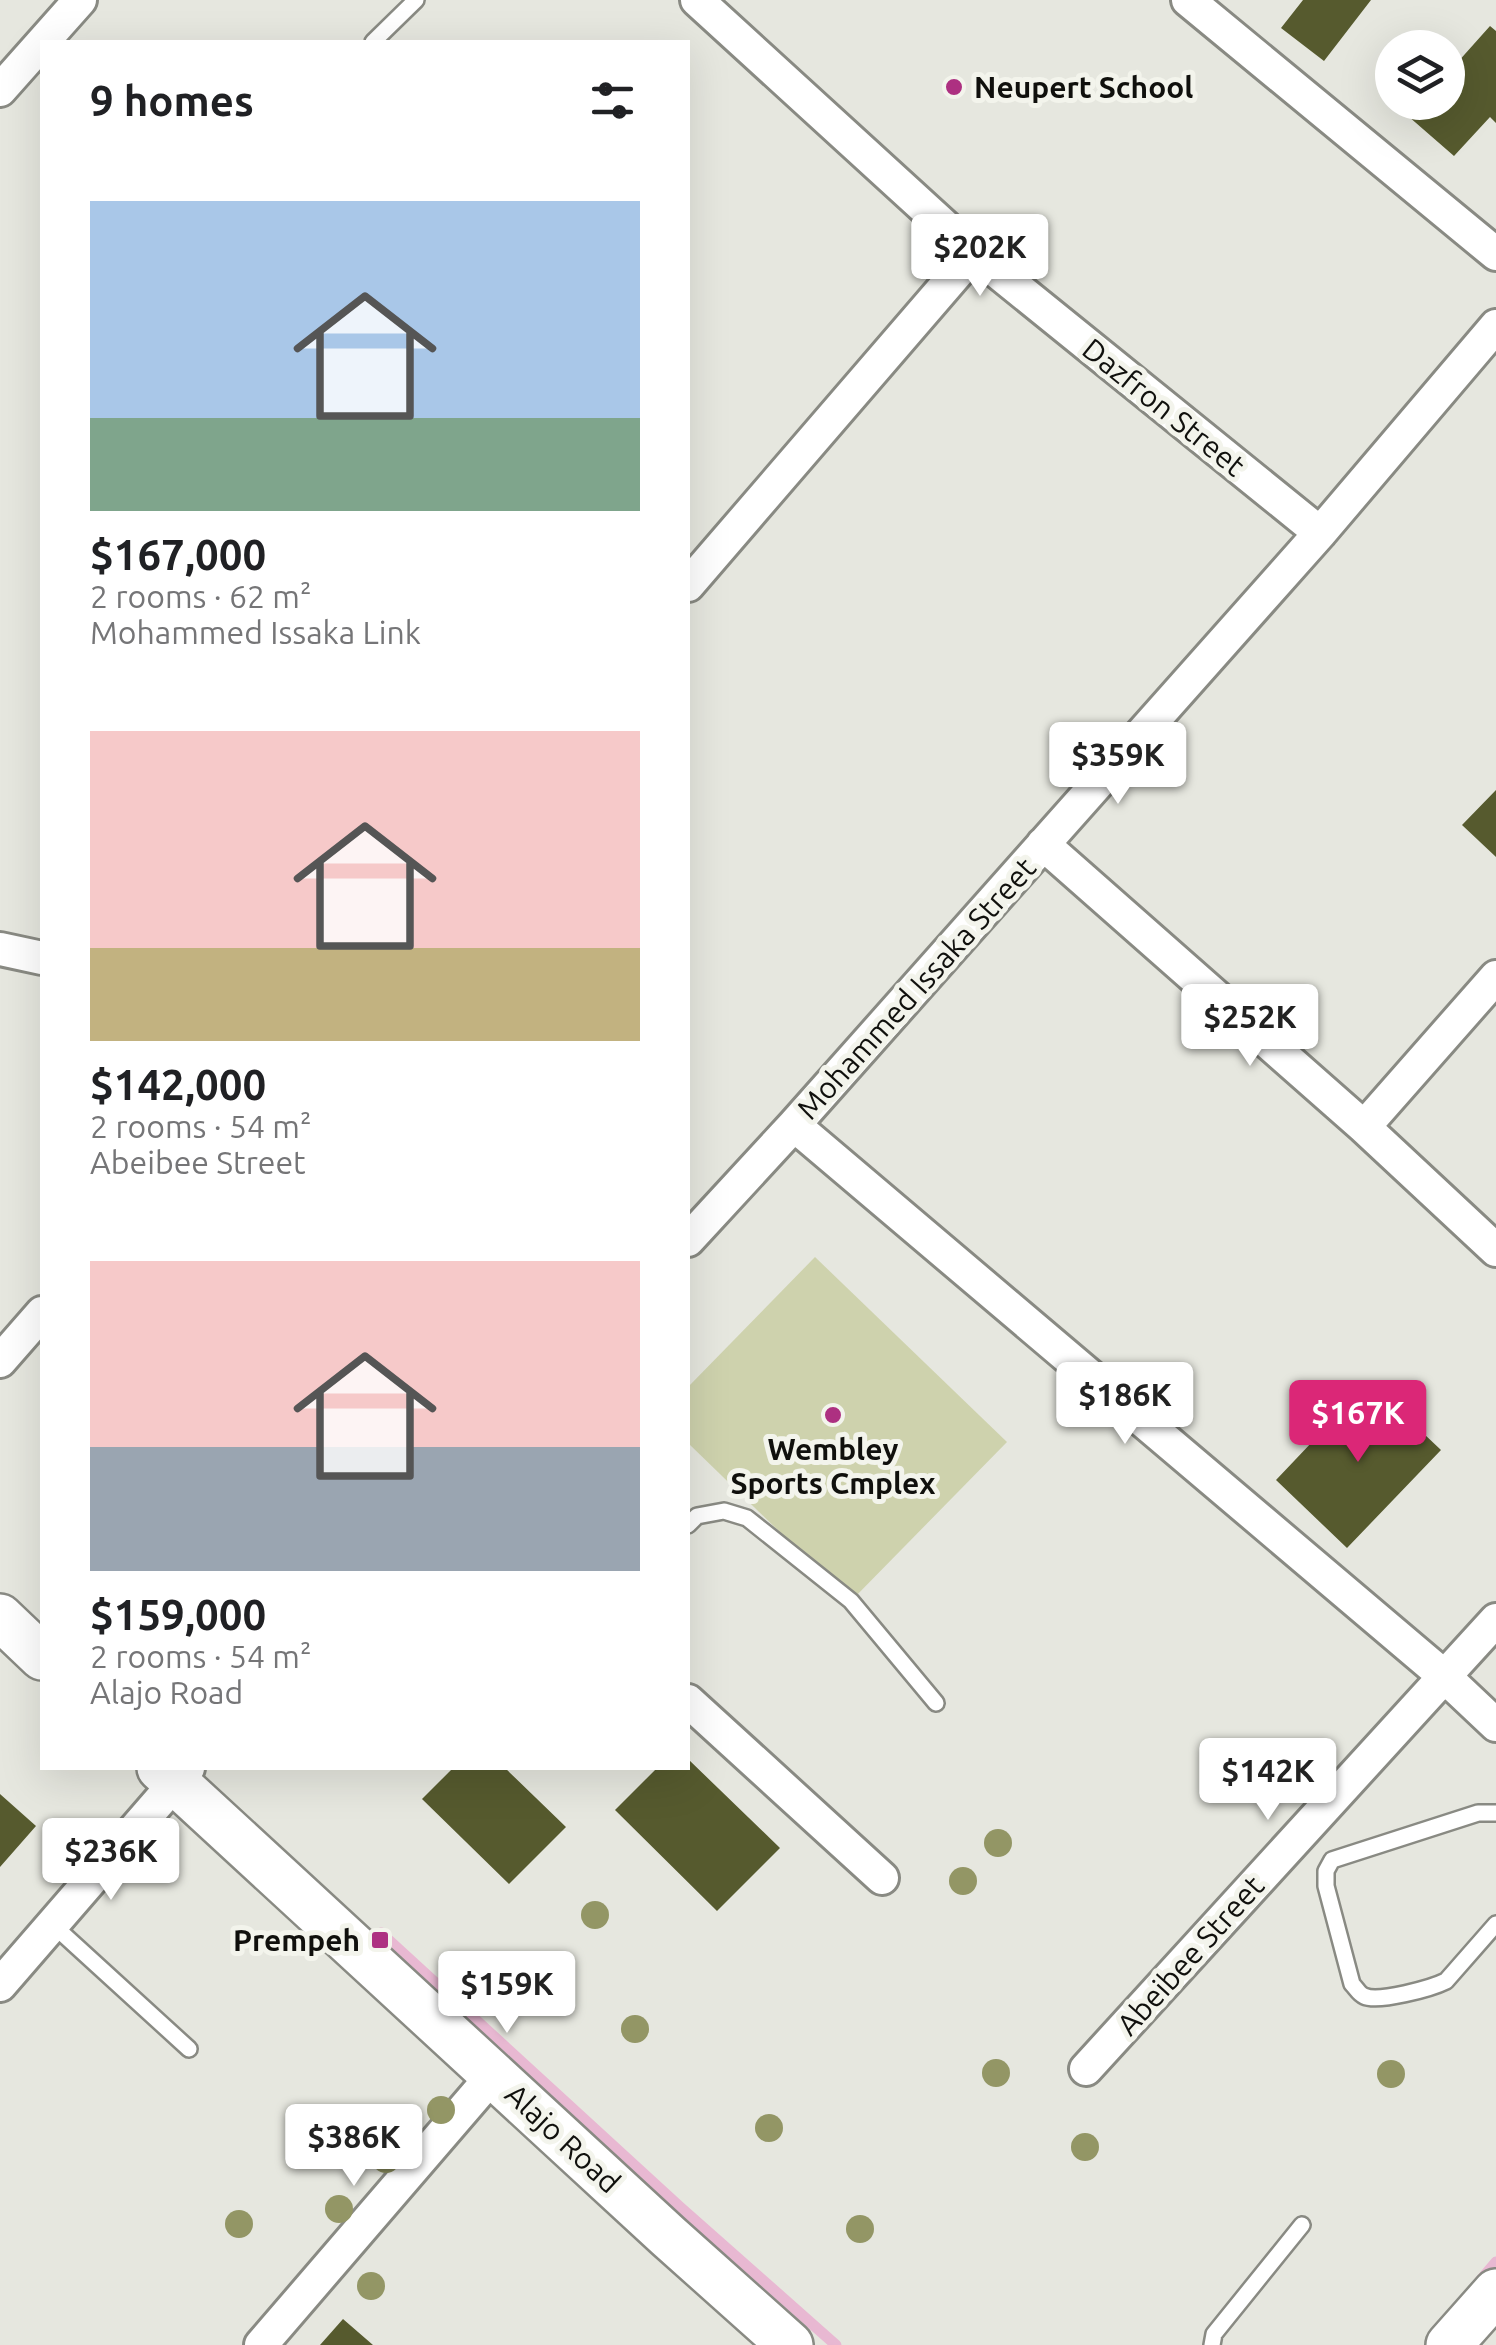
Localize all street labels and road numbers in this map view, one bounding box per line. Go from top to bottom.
street label: Dazfron Street [1076,331,1252,483]
street label: Mohammed Issaka Street [790,850,1042,1125]
street label: Abeibee Street [1110,1868,1270,2042]
street label: Alajo Road [499,2077,627,2199]

